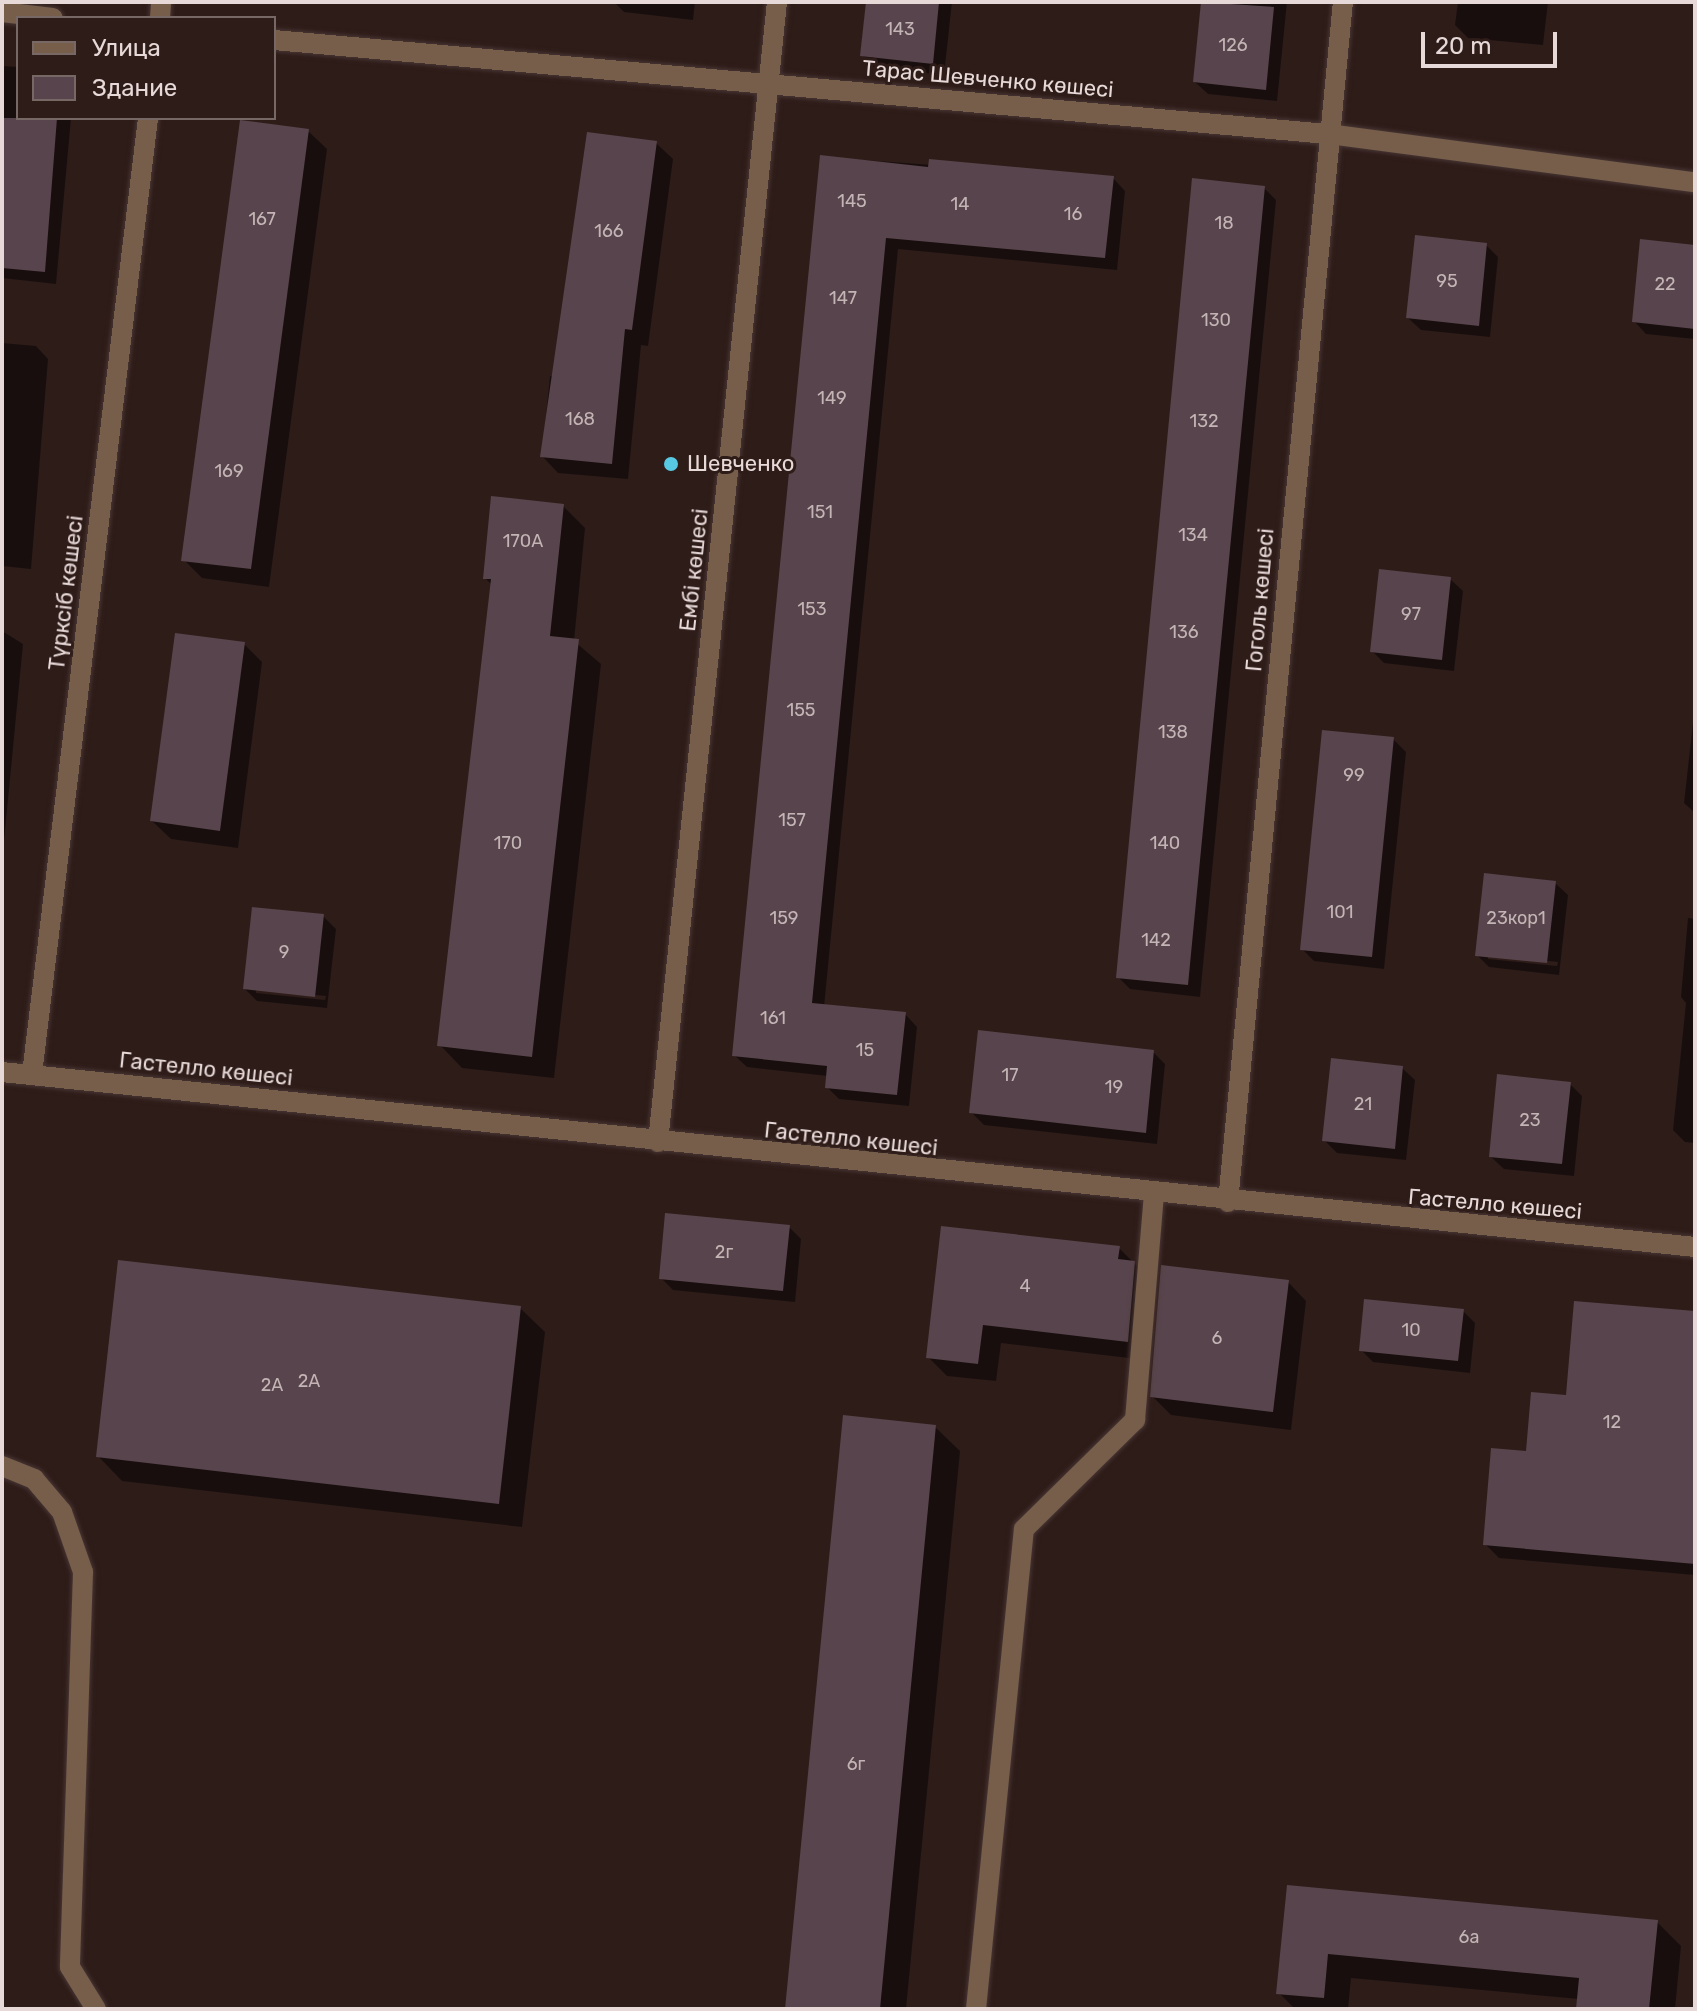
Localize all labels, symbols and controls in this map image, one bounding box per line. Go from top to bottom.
legend [16,16,276,120]
scale bar [1425,16,1561,66]
house number: 143 [885,18,915,40]
text: 20 m [1435,32,1492,60]
text: Улица [92,34,161,62]
house number: 126 [1218,34,1248,56]
street label: Тарас Шевченко көшесі [861,55,1115,103]
text: Здание [92,74,177,102]
house number: 145 [837,190,867,212]
house number: 14 [951,193,969,215]
house number: 16 [1064,203,1082,225]
house number: 167 [248,208,276,230]
house number: 18 [1214,212,1234,234]
house number: 166 [594,220,624,242]
house number: 95 [1436,270,1458,292]
house number: 22 [1654,273,1676,295]
house number: 147 [829,287,857,309]
house number: 130 [1201,309,1231,331]
house number: 149 [817,387,847,409]
house number: 168 [565,408,595,430]
house number: 132 [1189,410,1219,432]
place label: Шевченко [687,451,794,477]
marker: Шевченко [662,455,680,473]
house number: 169 [214,460,244,482]
house number: 151 [807,501,833,523]
street label: Ембі көшесі [674,507,714,633]
street label: Түрксіб көшесі [43,514,89,672]
house number: 134 [1178,524,1208,546]
street label: Гоголь көшесі [1241,527,1279,673]
house number: 170А [503,530,543,552]
house number: 153 [797,598,827,620]
house number: 97 [1401,603,1421,625]
house number: 136 [1169,621,1199,643]
house number: 155 [786,699,816,721]
house number: 138 [1158,721,1188,743]
house number: 99 [1343,764,1365,786]
house number: 157 [778,809,806,831]
house number: 170 [494,832,522,854]
house number: 140 [1150,832,1180,854]
house number: 101 [1327,901,1353,923]
house number: 159 [769,907,799,929]
house number: 23кор1 [1486,907,1546,929]
house number: 142 [1141,929,1171,951]
house number: 9 [279,941,289,963]
house number: 161 [760,1007,786,1029]
house number: 15 [856,1039,874,1061]
street label: Гастелло көшесі [118,1047,294,1091]
house number: 17 [1002,1064,1018,1086]
house number: 19 [1105,1076,1123,1098]
house number: 21 [1354,1093,1372,1115]
house number: 23 [1519,1109,1541,1131]
street label: Гастелло көшесі [763,1117,939,1161]
street label: Гастелло көшесі [1407,1183,1583,1225]
house number: 2г [715,1241,733,1263]
house number: 4 [1019,1275,1031,1297]
house number: 10 [1401,1319,1421,1341]
house number: 6 [1212,1327,1222,1349]
house number: 2А [298,1370,320,1392]
house number: 2А [261,1374,283,1396]
house number: 12 [1603,1411,1621,1433]
house number: 6г [847,1753,865,1775]
house number: 6а [1459,1926,1479,1948]

